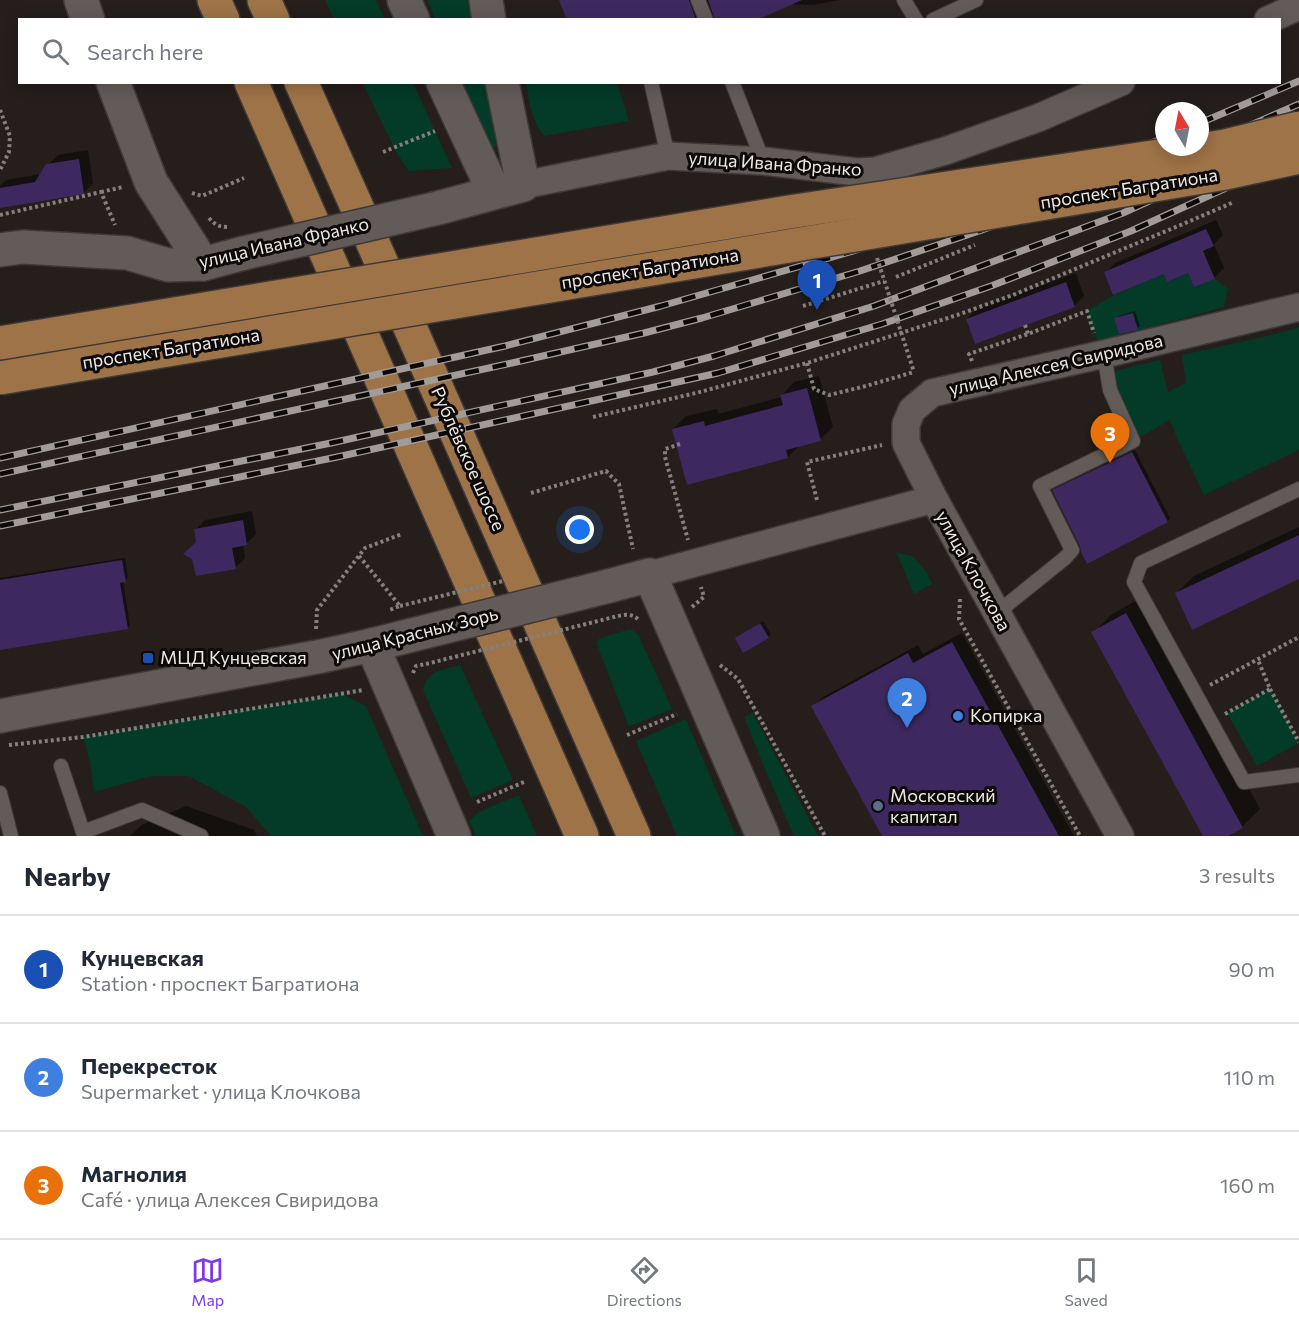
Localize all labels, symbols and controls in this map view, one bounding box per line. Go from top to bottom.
search box [18,18,1281,84]
icon: search [39,35,72,68]
text: Search here [87,38,203,65]
north arrow [1155,102,1209,156]
street label: улица Ивана Франко [688,146,862,180]
street label: проспект Багратиона [1039,163,1219,213]
street label: улица Ивана Франко [197,212,371,272]
street label: проспект Багратиона [560,243,740,293]
pin: 1 [798,260,836,310]
street label: проспект Багратиона [81,323,261,373]
street label: улица Алексея Свиридова [947,329,1165,399]
street label: Рублёвское шоссе [427,383,511,534]
pin: 3 [1090,414,1130,463]
street label: улица Клочкова [932,506,1016,635]
your location [565,515,594,544]
street label: улица Красных Зорь [329,602,500,664]
place label: МЦД Кунцевская [160,646,307,668]
marker: МЦД Кунцевская [141,651,155,665]
pin: 2 [888,678,926,728]
place label: Копирка [970,704,1042,726]
marker: Копирка [951,709,965,723]
place label: Московский капитал [890,784,996,827]
marker: Московский капитал [871,799,885,813]
text: Nearby [24,860,111,891]
text: 3 results [1199,863,1275,887]
text: Кунцевская [81,944,204,971]
text: 1 [39,957,48,981]
text: 90 m [1229,957,1275,981]
text: Station · проспект Багратиона [81,971,359,995]
text: Перекресток [81,1052,218,1079]
text: 2 [38,1065,49,1089]
text: 110 m [1224,1065,1275,1089]
text: Supermarket · улица Клочкова [81,1079,361,1103]
text: Магнолия [81,1160,187,1187]
text: 3 [38,1173,49,1197]
text: 160 m [1220,1173,1275,1197]
text: Café · улица Алексея Свиридова [81,1187,379,1211]
tab: Map [191,1254,224,1309]
tab: Directions [607,1254,682,1309]
tab: Saved [1064,1254,1108,1309]

